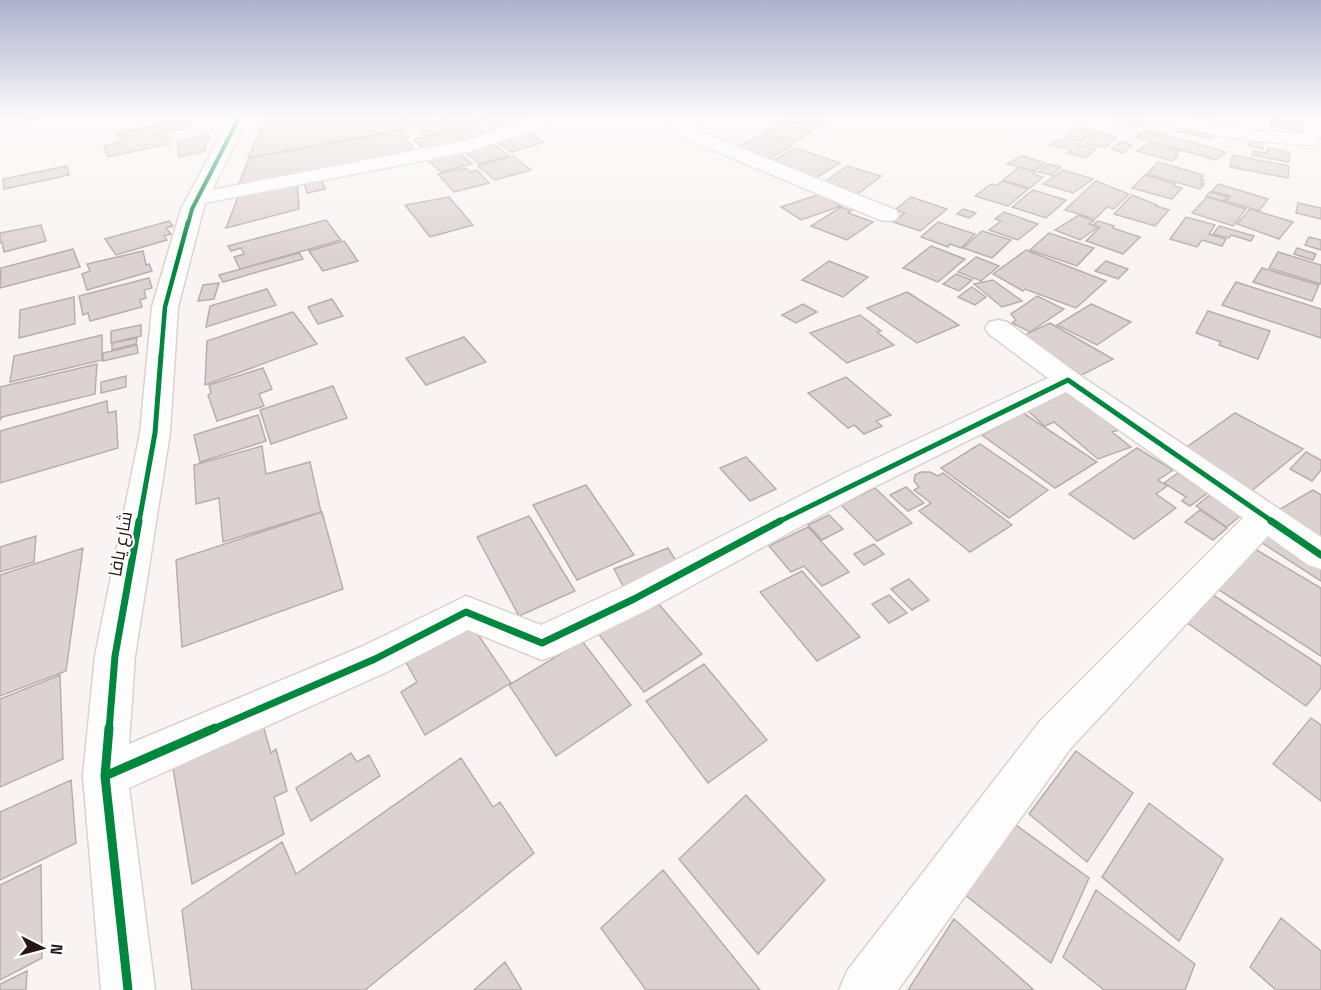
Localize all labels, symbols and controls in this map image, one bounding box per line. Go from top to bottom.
street label: شارع يافا [103,510,138,579]
north arrow [12,918,72,978]
text: N [45,943,67,956]

